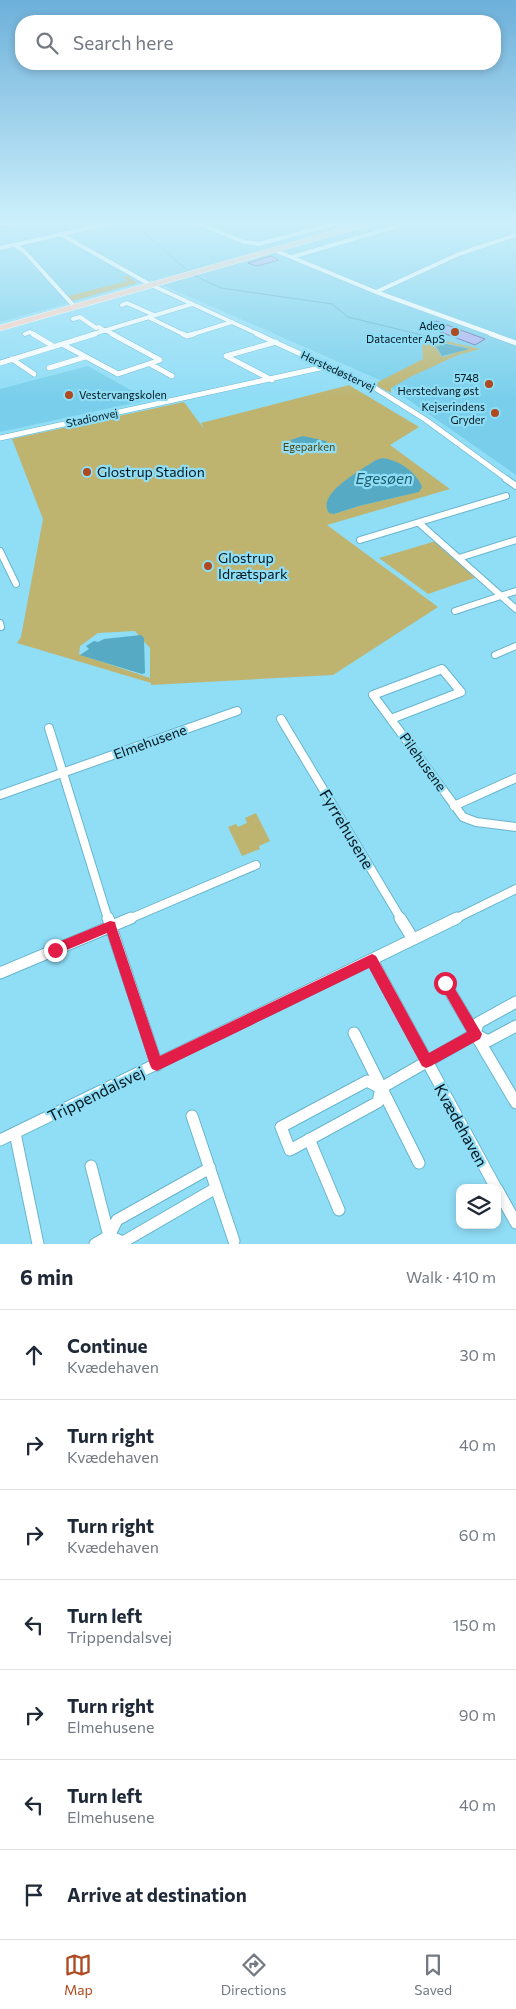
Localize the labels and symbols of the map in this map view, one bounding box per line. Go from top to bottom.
place label: Adeo Datacenter ApS [366,319,445,345]
marker: Adeo Datacenter ApS [449,326,461,338]
street label: Herstedøstervej [299,348,377,393]
place label: 5748 Herstedvang øst [398,371,479,397]
marker: 5748 Herstedvang øst [483,378,495,390]
place label: Vestervangskolen [79,388,167,401]
marker: Vestervangskolen [63,389,75,401]
place label: Kejserindens Gryder [422,400,486,426]
street label: Stadionvej [65,406,119,429]
marker: Kejserindens Gryder [489,407,501,419]
park label: Egeparken [283,440,335,453]
place label: Glostrup Stadion [97,463,205,480]
marker: Glostrup Stadion [81,466,93,478]
water label: Egesøen [355,469,413,487]
place label: Glostrup Idrætspark [218,549,288,582]
marker: Glostrup Idrætspark [202,560,214,572]
street label: Elmehusene [111,720,189,763]
street label: Pilehusene [396,729,450,794]
street label: Fyrrehusene [316,785,379,872]
route end [44,939,67,962]
route start [434,972,457,995]
street label: Trippendalsvej [44,1062,147,1125]
street label: Kvædehaven [431,1080,492,1170]

